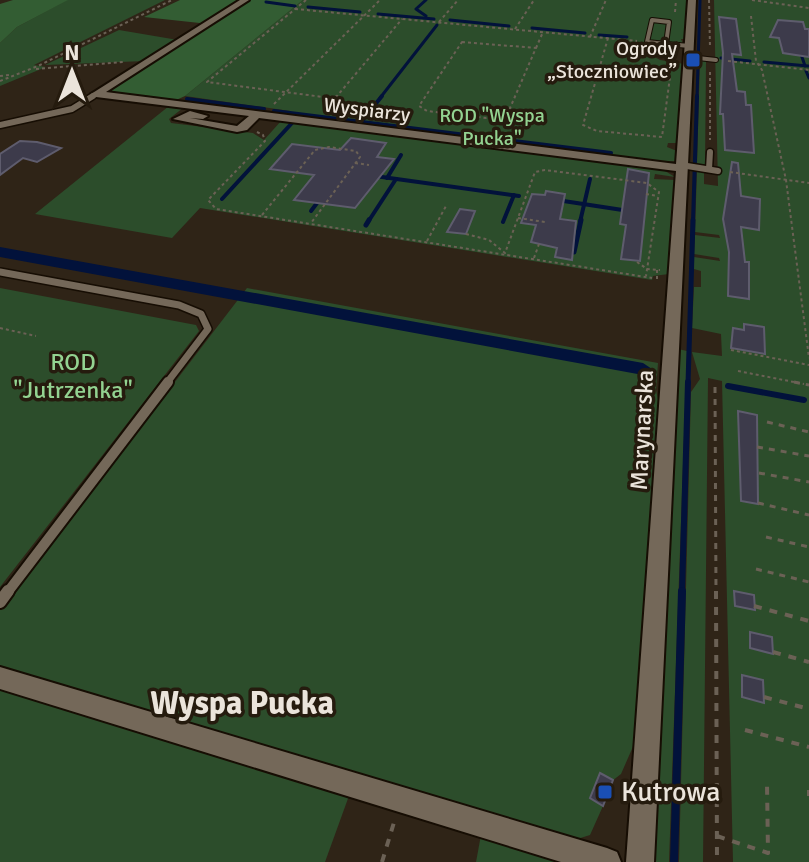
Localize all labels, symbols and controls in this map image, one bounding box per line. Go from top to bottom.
north arrow [32,32,112,112]
place label: Ogrody „Stoczniowiec” [547,36,678,84]
text: N [64,39,80,66]
marker: Ogrody „Stoczniowiec” [684,51,702,69]
street label: Wyspiarzy [322,92,412,128]
park label: ROD "Wyspa Pucka" [439,103,545,151]
park label: ROD "Jutrzenka" [13,347,133,405]
street label: Marynarska [624,369,660,491]
district label: Wyspa Pucka [150,684,334,723]
place label: Kutrowa [621,775,721,809]
marker: Kutrowa [596,783,614,801]

